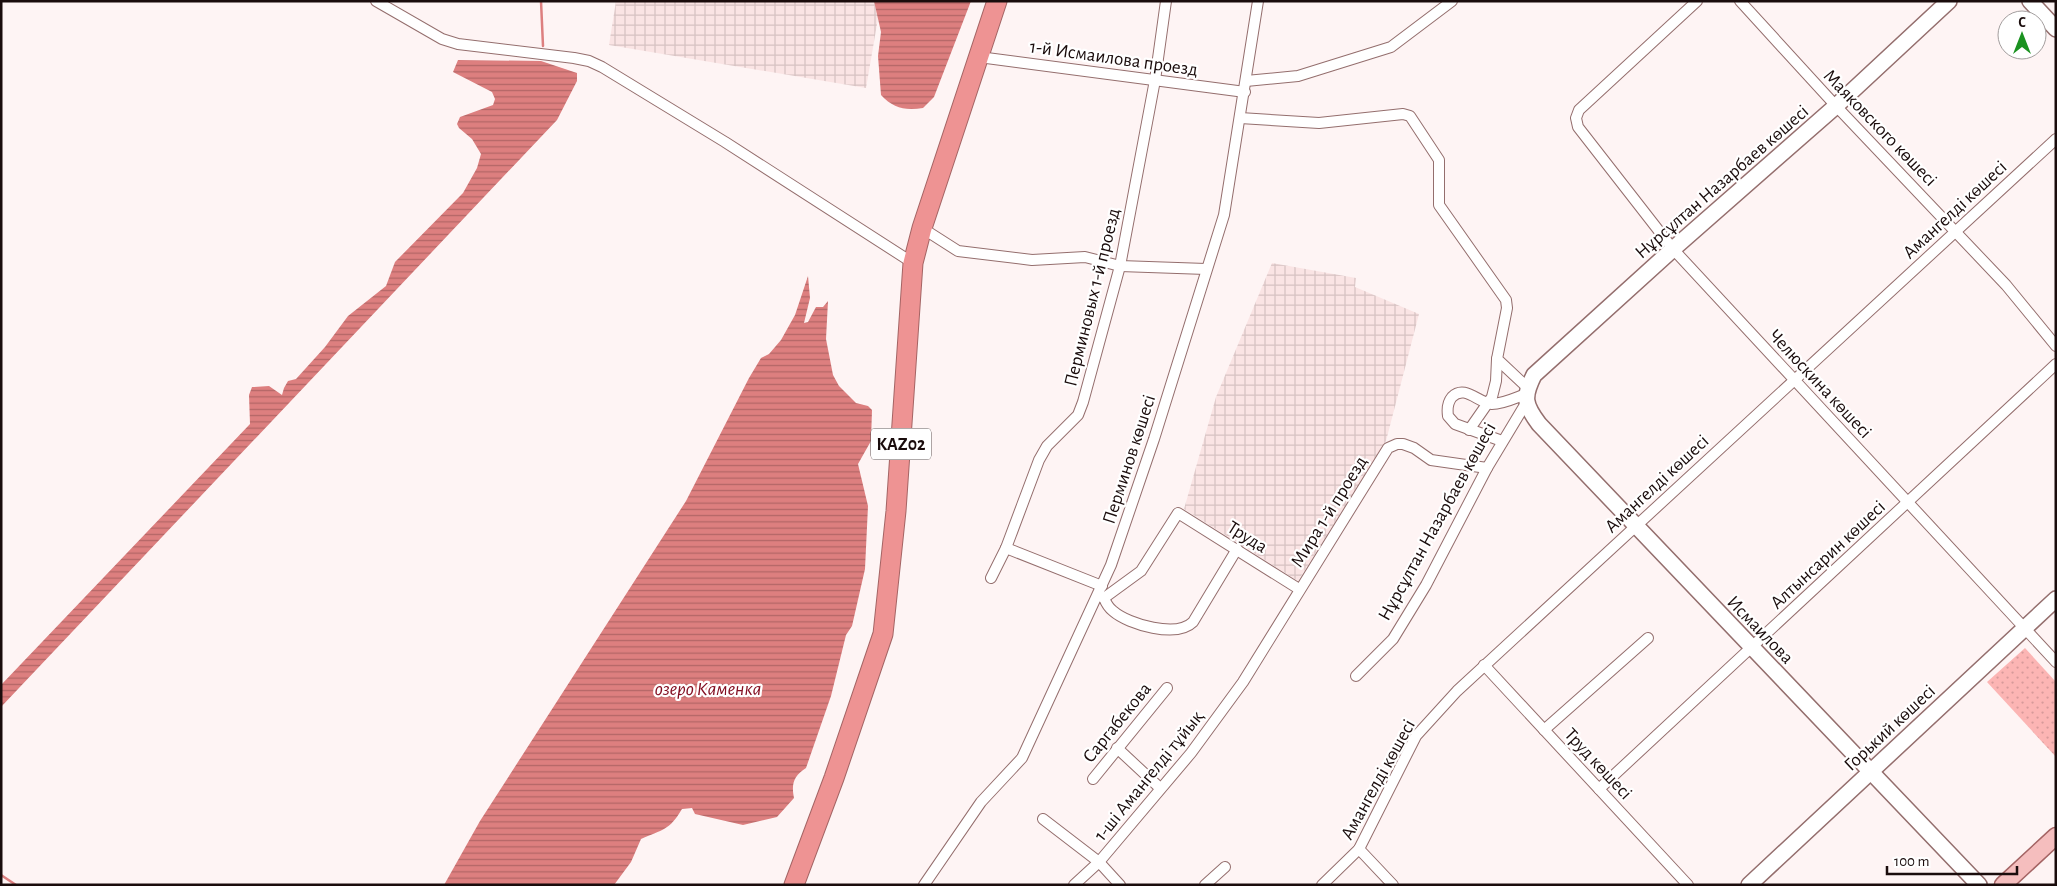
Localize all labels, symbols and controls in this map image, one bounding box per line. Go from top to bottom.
north arrow [1997,10,2047,60]
text: С [2018,16,2026,30]
street label: 1-й Исмаилова проезд [1028,37,1199,80]
street label: Маяковского көшесі [1820,66,1940,190]
street label: Нұрсұлтан Назарбаев көшесі [1632,102,1812,263]
street label: Амангелді көшесі [1900,157,2011,263]
street label: Перминовых 1-й проезд [1061,206,1124,388]
street label: Челюскина көшесі [1765,326,1875,442]
street label: Перминов көшесі [1100,392,1159,527]
street label: Нұрсұлтан Назарбаев көшесі [1375,420,1500,624]
road number: KAZ02 [871,428,931,459]
street label: Амангелді көшесі [1602,431,1713,537]
street label: Мира 1-й проезд [1288,453,1371,571]
street label: Алтынсарин көшесі [1767,497,1889,613]
street label: Труда [1224,518,1271,557]
street label: Исмаилова [1723,592,1797,668]
water label: озеро Каменка [655,679,761,699]
street label: Саргабекова [1079,679,1155,767]
street label: Горький көшесі [1841,681,1939,775]
street label: 1-ші Амангелді тұйық [1091,707,1208,845]
street label: Амангелді көшесі [1338,717,1419,843]
street label: Труд көшесі [1560,725,1635,803]
scale bar [1887,844,2017,876]
text: 100 m [1894,854,1929,869]

